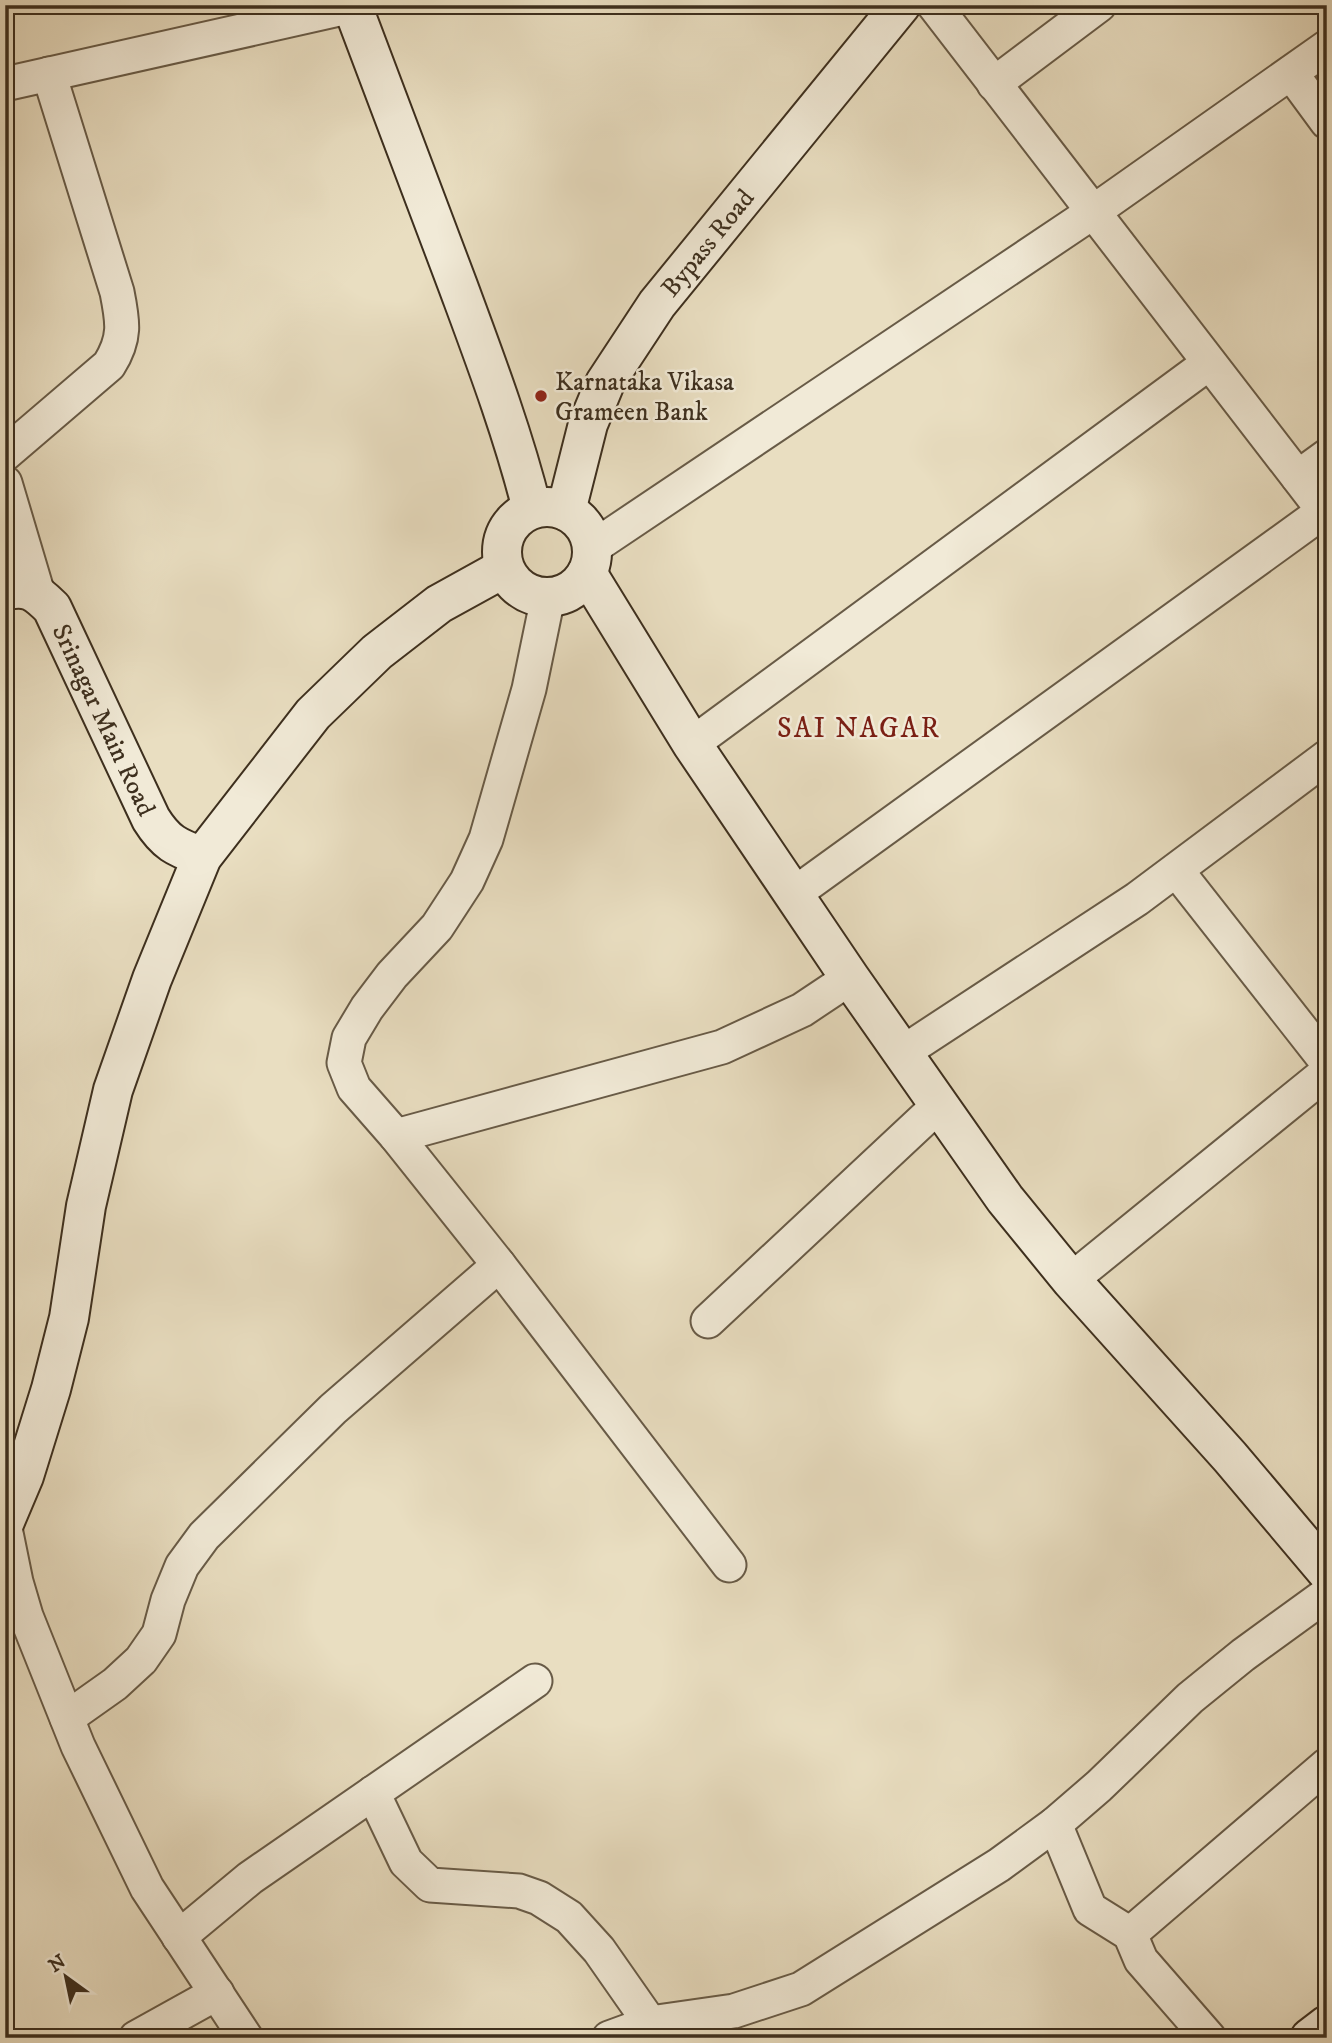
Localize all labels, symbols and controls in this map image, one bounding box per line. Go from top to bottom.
street label: Bypass Road [655,183,762,304]
place label: Karnataka Vikasa Grameen Bank [555,366,734,429]
marker: Karnataka Vikasa Grameen Bank [533,388,549,404]
street label: Srinagar Main Road [44,619,162,822]
district label: SAI NAGAR [777,711,941,746]
north arrow [32,1941,102,2011]
text: N [45,1950,71,1978]

